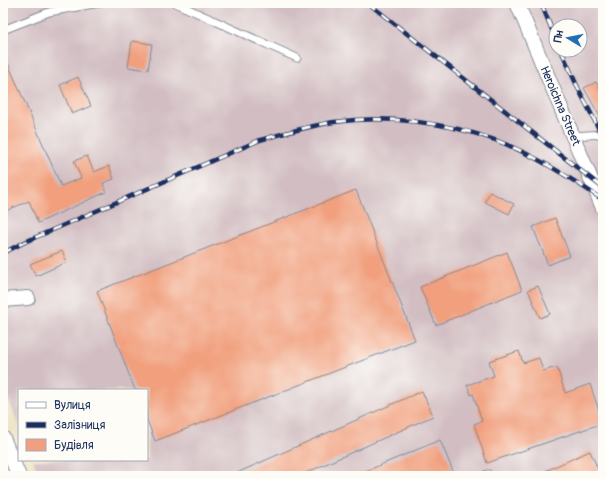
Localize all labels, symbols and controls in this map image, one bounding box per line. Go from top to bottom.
north arrow [548,18,588,58]
text: Пн [551,29,566,43]
street label: Heroichna Street [537,64,584,148]
legend [18,389,148,461]
text: Вулиця [54,398,91,413]
text: Залізниця [54,418,106,433]
text: Будівля [54,438,94,453]

